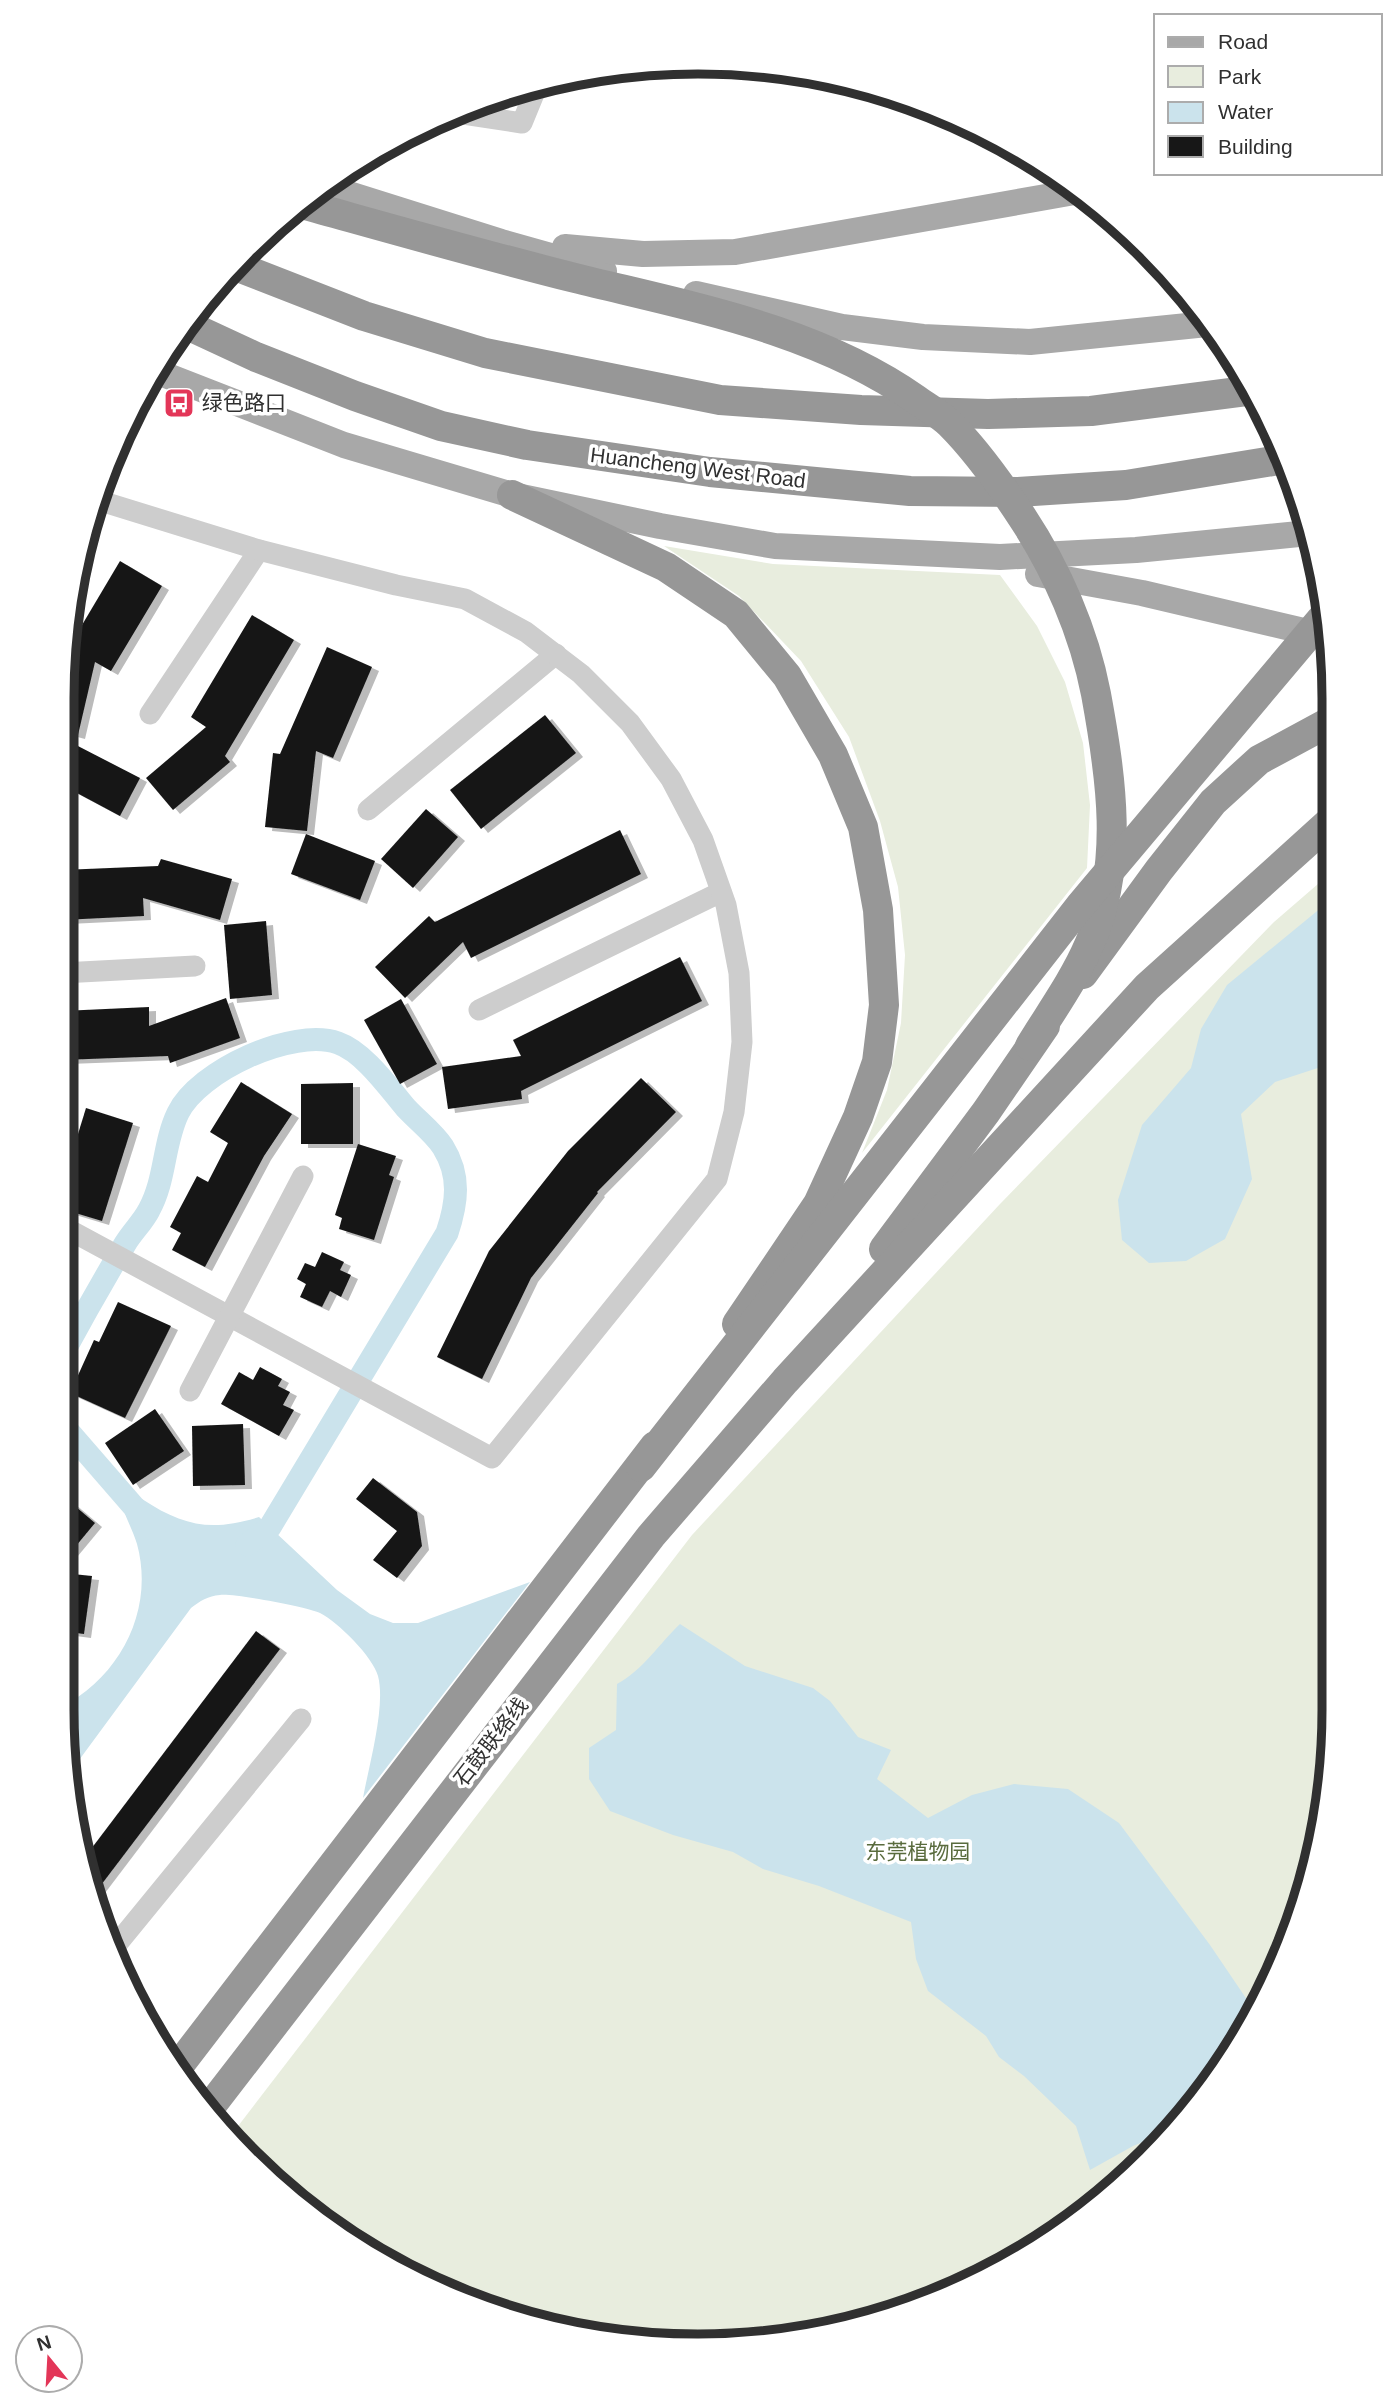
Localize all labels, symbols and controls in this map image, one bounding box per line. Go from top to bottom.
legend [1154,14,1382,175]
text: Road [1218,30,1268,53]
text: Park [1218,65,1262,88]
text: Water [1218,100,1273,123]
text: Building [1218,135,1293,158]
bus stop icon: 绿色路口 [162,386,196,420]
place label: 绿色路口 [202,391,286,414]
street label: Huancheng West Road [589,443,807,492]
street label: 石鼓联络线 [449,1693,532,1790]
park label: 东莞植物园 [866,1840,971,1863]
north arrow [14,2324,84,2394]
text: N [34,2331,54,2355]

